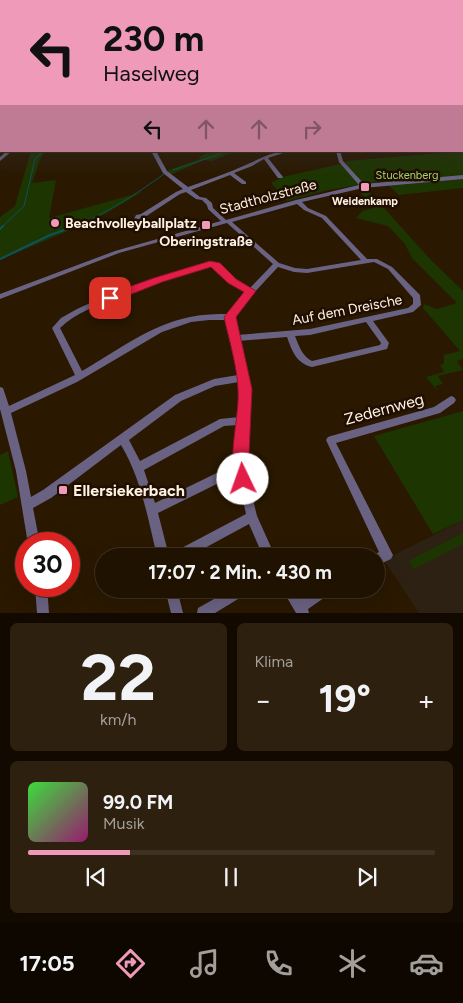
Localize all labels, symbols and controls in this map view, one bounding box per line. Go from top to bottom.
text: 230 m [103,18,204,60]
icon: left [20,20,85,85]
text: Haselweg [103,60,200,87]
icon: left [139,115,167,143]
icon: ahead [192,115,220,143]
icon: ahead [245,115,273,143]
icon: right [298,115,326,143]
park label: Stuckenberg [376,169,439,182]
street label: Stadtholzstraße [218,176,319,218]
marker: Weidenkamp [359,181,371,193]
place label: Weidenkamp [332,195,398,208]
place label: Beachvolleyballplatz [65,215,197,232]
marker: Beachvolleyballplatz [49,217,61,229]
marker: Oberingstraße [200,219,212,231]
place label: Oberingstraße [159,233,253,250]
pin [89,277,131,319]
icon: arrive [96,284,124,312]
street label: Auf dem Dreische [290,291,404,329]
street label: Zedernweg [342,389,426,429]
position arrow [216,452,268,504]
place label: Ellersiekerbach [73,481,185,500]
marker: Ellersiekerbach [57,484,69,496]
speed limit sign: 30 [15,532,80,597]
text: 17:07 · 2 Min. · 430 m [148,561,332,584]
text: 22 [81,638,156,716]
text: Klima [255,652,293,671]
text: 19° [319,676,371,722]
text: − [255,683,272,717]
text: + [418,683,435,717]
text: km/h [100,710,137,729]
text: 99.0 FM [103,791,173,814]
text: Musik [103,814,144,833]
icon: previous [82,863,110,891]
icon: pause [217,863,245,891]
icon: next [353,863,381,891]
icon: directions [113,946,148,981]
icon: music [187,946,222,981]
icon: phone [261,946,296,981]
icon: climate [335,946,370,981]
icon: car [409,946,444,981]
text: 17:05 [19,950,75,977]

